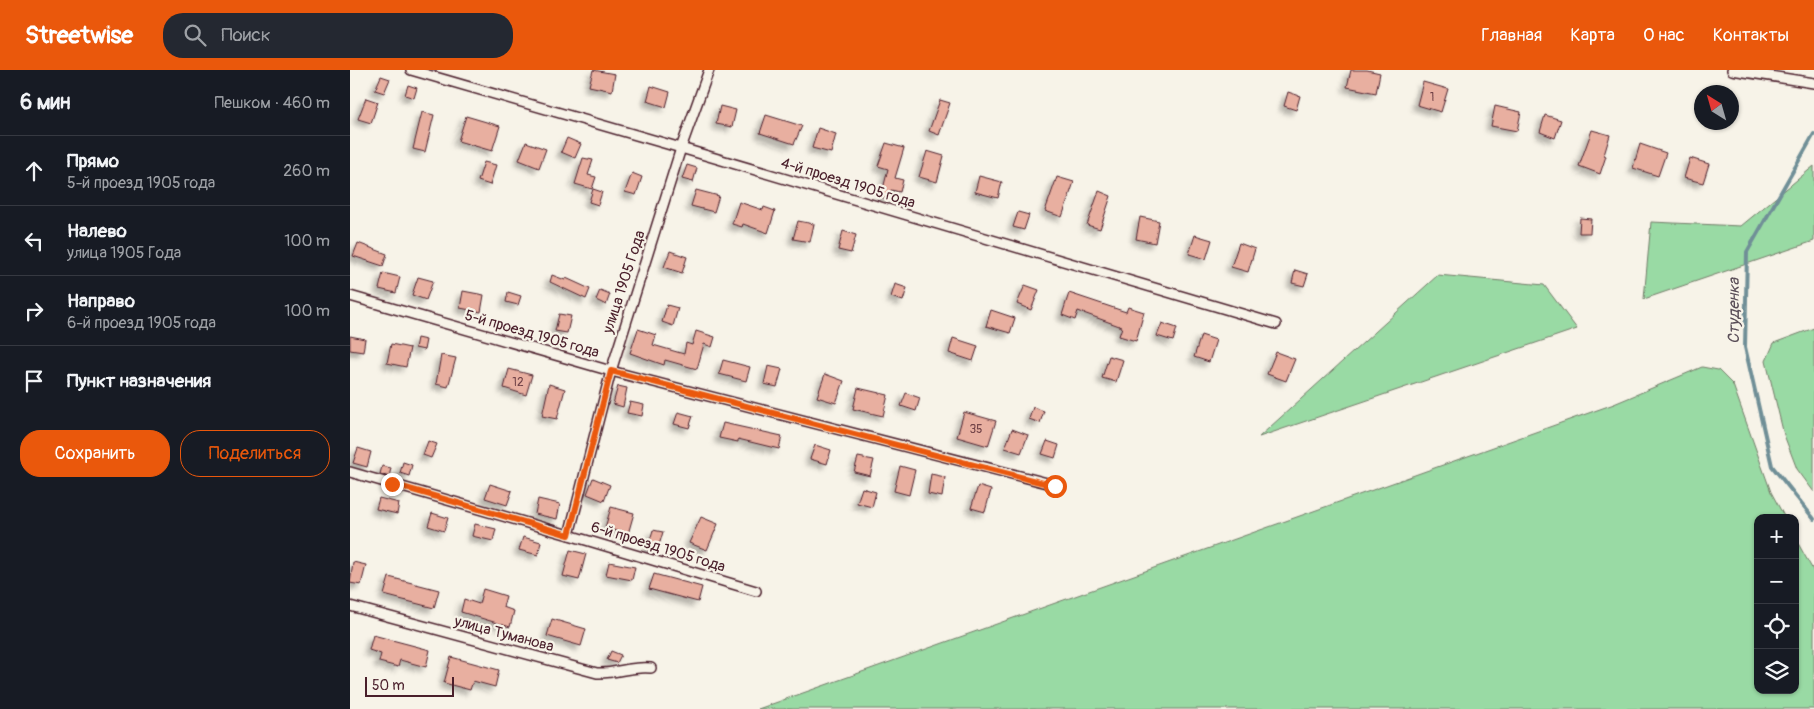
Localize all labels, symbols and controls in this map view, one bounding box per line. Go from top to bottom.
search box [163,13,513,58]
text: Streetwise [25,21,133,50]
icon: search [181,21,209,49]
text: Поиск [221,23,271,47]
text: Главная [1481,24,1542,47]
text: Карта [1570,24,1615,47]
text: О нас [1643,24,1685,47]
text: Контакты [1713,24,1789,47]
north arrow [1694,85,1739,130]
text: 6 мин [20,89,70,116]
house number: 1 [1430,90,1434,105]
text: Пешком · 460 m [214,93,330,113]
text: Прямо [67,149,119,173]
street label: 4-й проезд 1905 года [778,154,918,212]
icon: ahead [20,157,48,185]
text: 260 m [283,161,330,181]
text: 5-й проезд 1905 года [67,173,215,193]
text: Налево [67,219,127,243]
icon: left [20,227,48,255]
street label: улица 1905 Года [598,228,650,337]
text: 100 m [284,231,330,251]
text: улица 1905 Года [67,243,181,263]
water label: Студенка [1724,276,1744,344]
text: Направо [67,289,135,313]
icon: right [20,297,48,325]
text: 100 m [284,301,330,321]
street label: 5-й проезд 1905 года [463,306,601,362]
text: 6-й проезд 1905 года [67,313,216,333]
icon: arrive [20,367,48,395]
text: Пункт назначения [67,369,211,393]
house number: 12 [512,375,524,390]
house number: 35 [969,422,983,437]
button: Сохранить [20,430,170,477]
button: Поделиться [180,430,330,477]
route end [381,473,404,496]
route start [1044,475,1067,498]
map controls [1754,514,1799,694]
button: + [1754,514,1799,559]
street label: 6-й проезд 1905 года [588,518,728,576]
button: − [1754,559,1799,604]
button: locate [1754,604,1799,649]
street label: улица Туманова [451,611,556,656]
button: layers [1754,649,1799,694]
scale bar [365,674,454,697]
text: 50 m [372,677,405,694]

